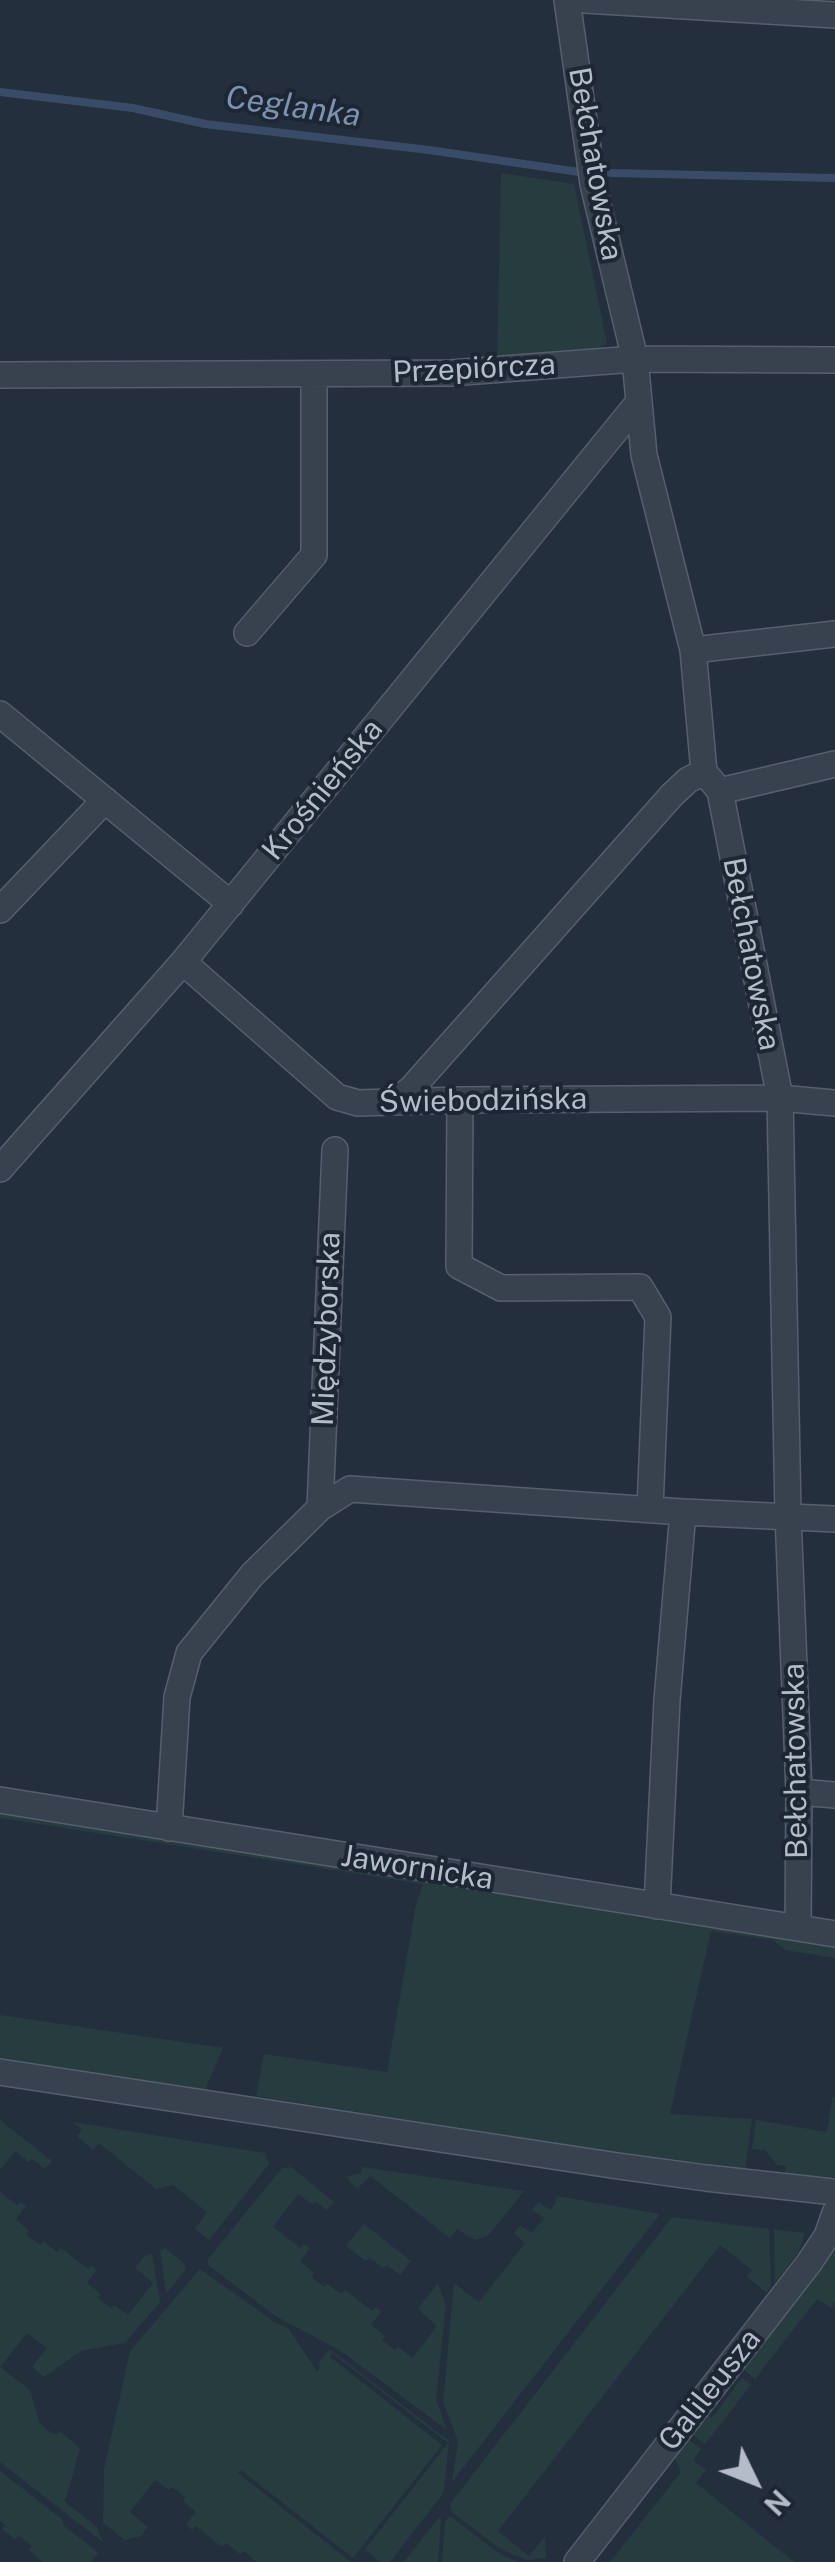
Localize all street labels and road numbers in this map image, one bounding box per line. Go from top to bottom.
street label: Bełchatowska [560,65,630,263]
street label: Przepiórcza [392,347,556,391]
street label: Krośnieńska [255,712,391,868]
street label: Bełchatowska [715,855,787,1053]
street label: Świebodzińska [379,1081,587,1121]
street label: Międzyborska [306,1232,348,1426]
street label: Bełchatowska [776,1663,816,1859]
street label: Jawornicka [338,1838,496,1898]
street label: Galileusza [651,2322,769,2458]

